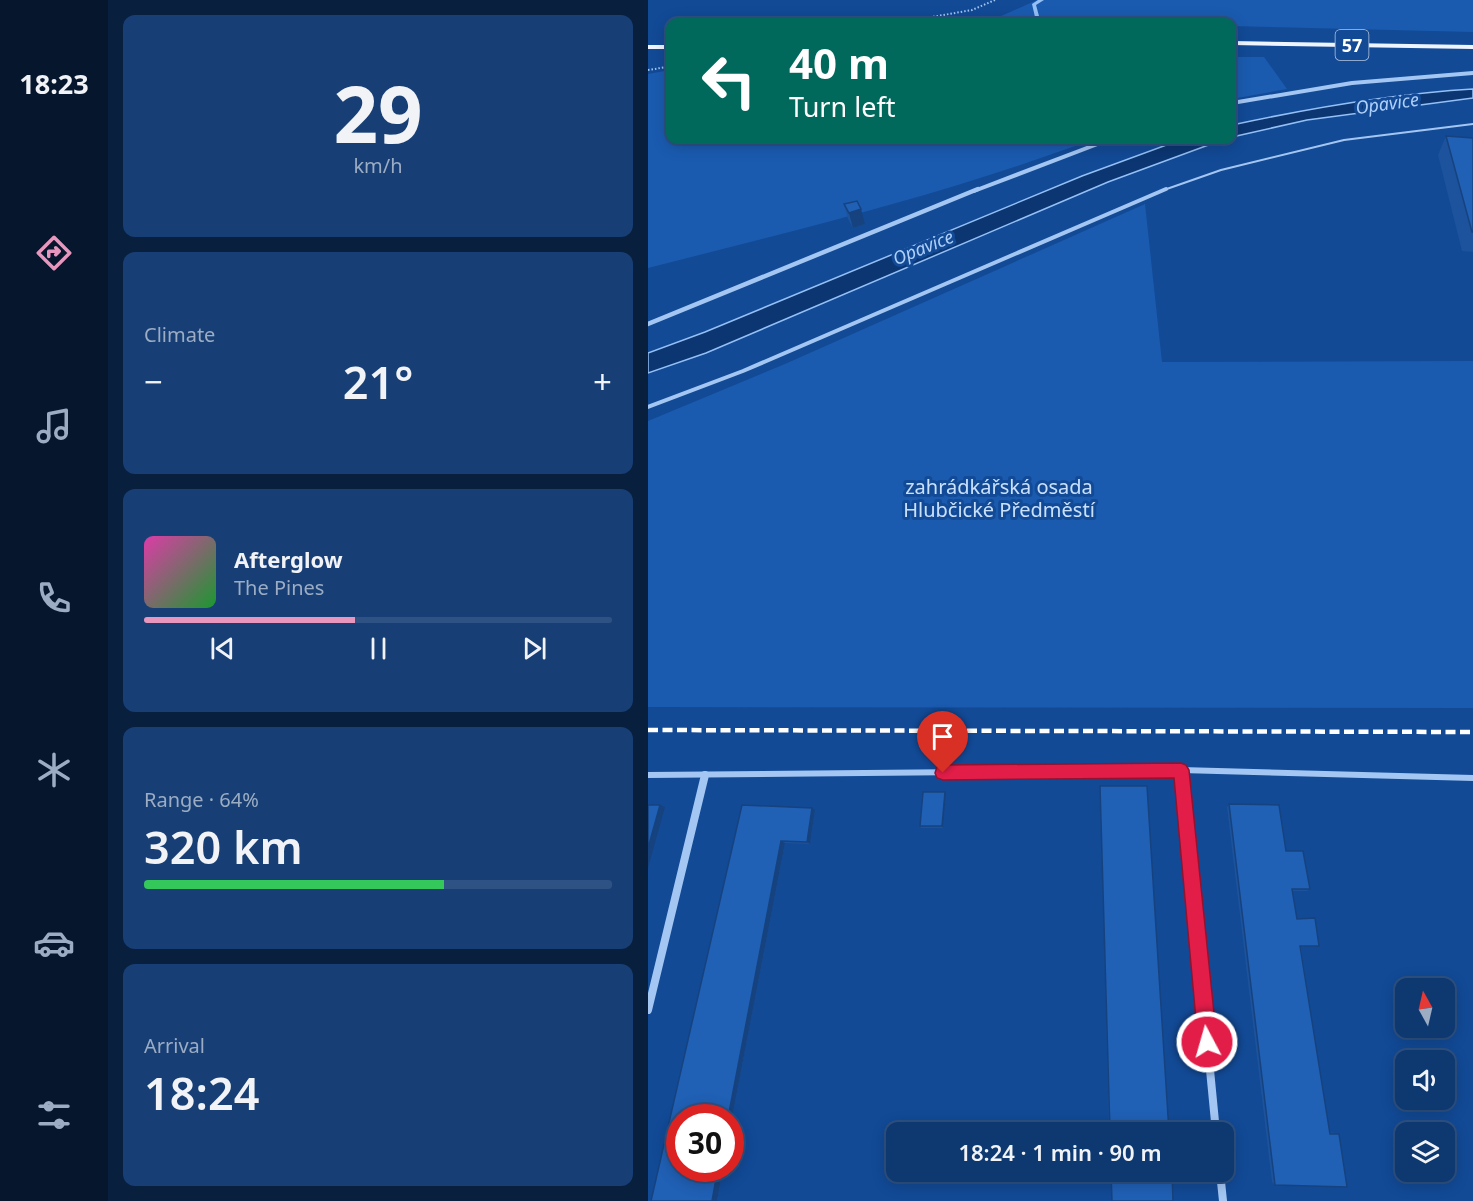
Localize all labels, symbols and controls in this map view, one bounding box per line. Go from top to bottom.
road number: 57 [1336,30,1368,60]
text: 40 m [789,34,889,91]
icon: left [690,42,768,120]
text: 29 [333,60,423,166]
text: 18:23 [19,65,89,102]
water label: Opavice [1354,87,1420,119]
text: Turn left [789,88,895,125]
text: km/h [353,152,403,179]
water label: Opavice [889,224,957,270]
icon: directions [33,232,75,274]
text: Climate [144,321,215,348]
text: 21° [343,351,413,412]
text: − [144,359,163,404]
text: + [593,359,612,404]
icon: music [33,405,75,447]
park label: zahrádkářská osada Hlubčické Předměstí [903,473,1096,523]
text: Afterglow [234,544,343,574]
text: The Pines [234,574,324,601]
icon: phone [33,577,75,619]
icon: previous [206,632,239,665]
icon: pause [362,632,395,665]
icon: next [518,632,551,665]
pin [917,711,968,773]
icon: arrive [926,720,959,753]
icon: climate [33,749,75,791]
text: Range · 64% [144,786,259,813]
text: 320 km [144,816,303,877]
icon: car [33,922,75,964]
north arrow [1395,978,1455,1038]
map controls [1395,978,1455,1182]
position arrow [1175,1010,1239,1074]
text: Arrival [144,1032,205,1059]
button: sound [1395,1050,1455,1110]
text: 18:24 [144,1062,259,1123]
icon: filters [33,1094,75,1136]
speed limit sign: 30 [666,1104,744,1182]
button: layers [1395,1122,1455,1182]
text: 18:24 · 1 min · 90 m [958,1137,1162,1167]

